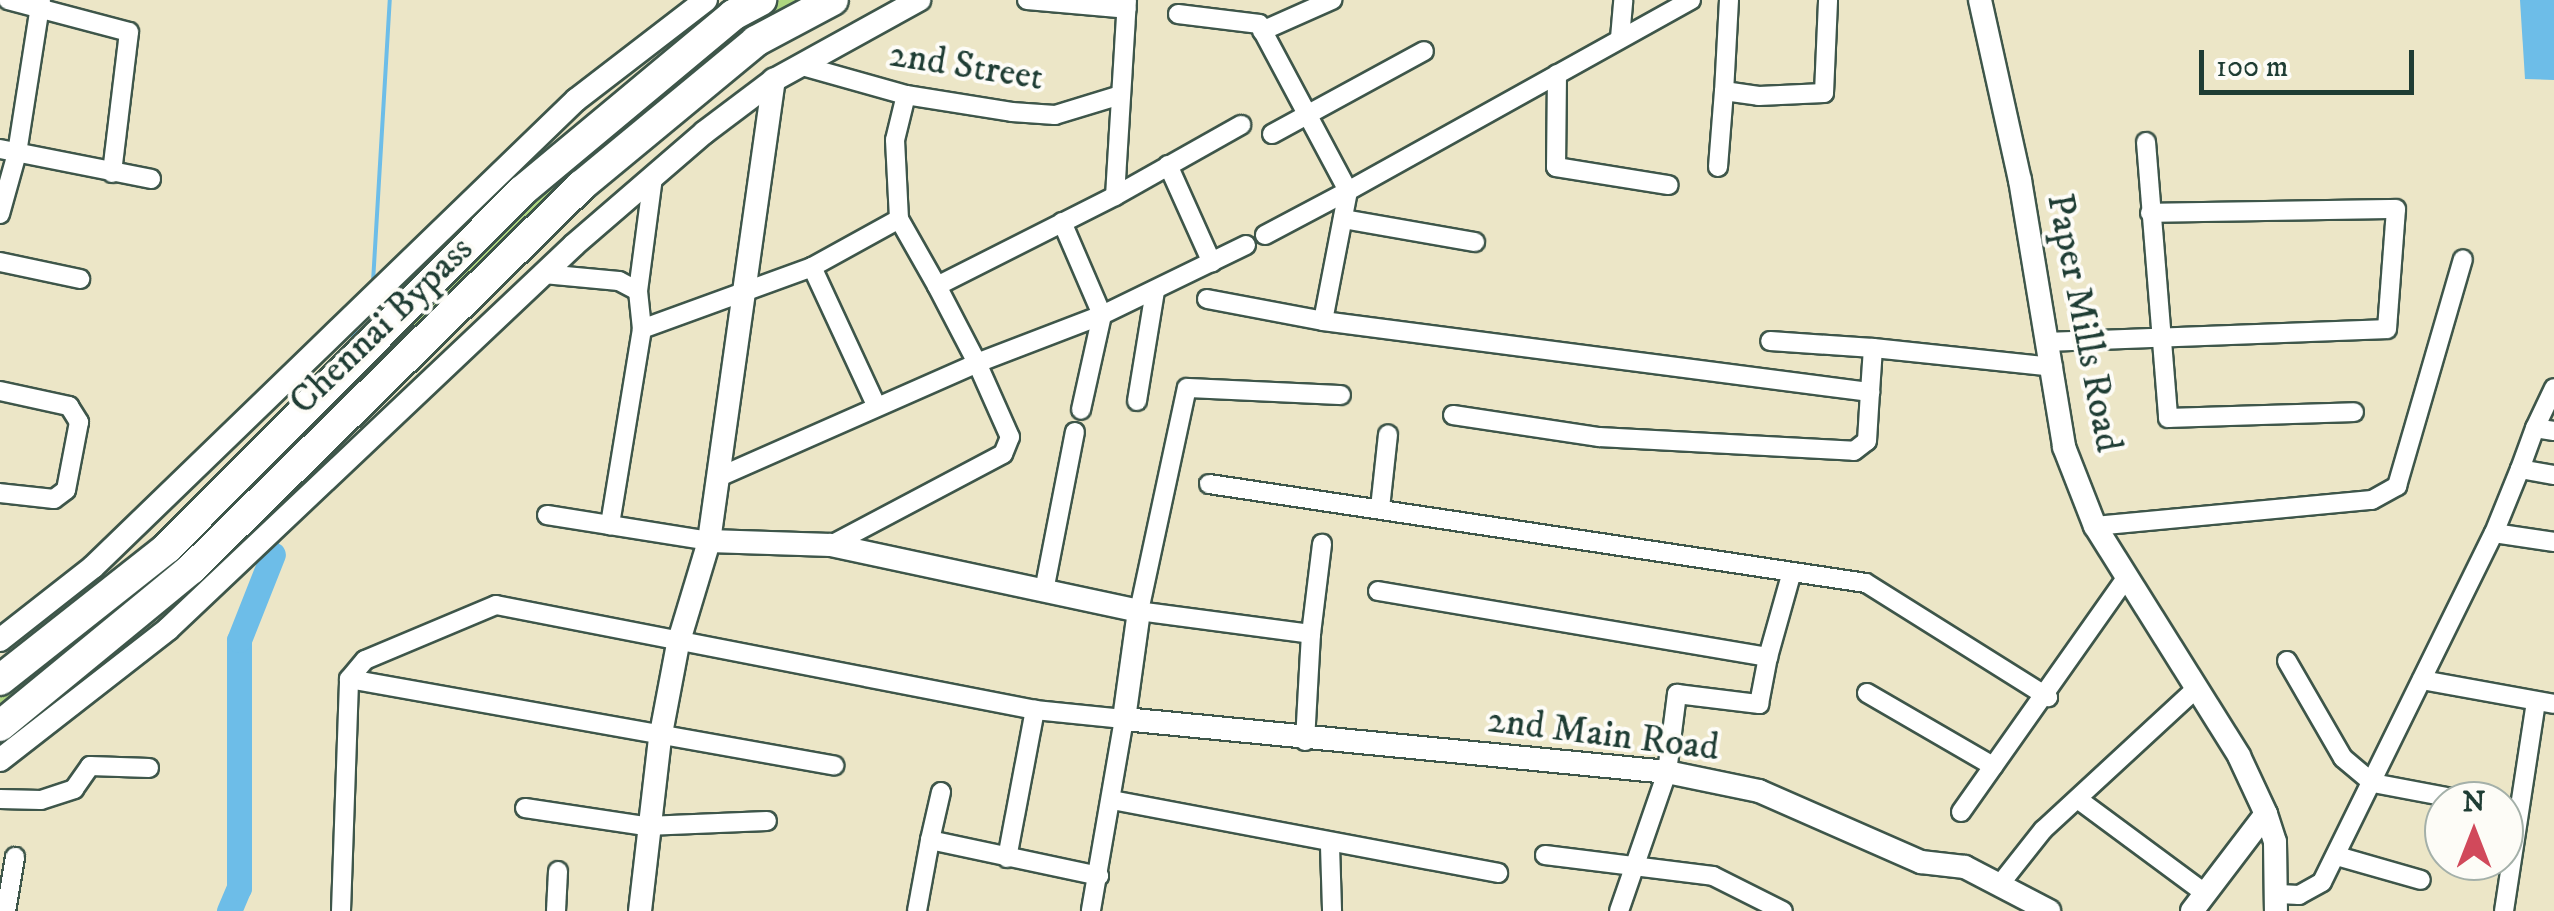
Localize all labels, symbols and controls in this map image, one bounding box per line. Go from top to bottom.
scale bar [2204,30,2419,92]
street label: 2nd Street [886,32,1046,102]
text: 100 m [2216,49,2288,86]
street label: Paper Mills Road [2036,190,2130,456]
street label: Chennai Bypass [281,227,483,425]
street label: 2nd Main Road [1485,698,1721,772]
north arrow [2424,781,2524,881]
text: N [2463,785,2485,820]

